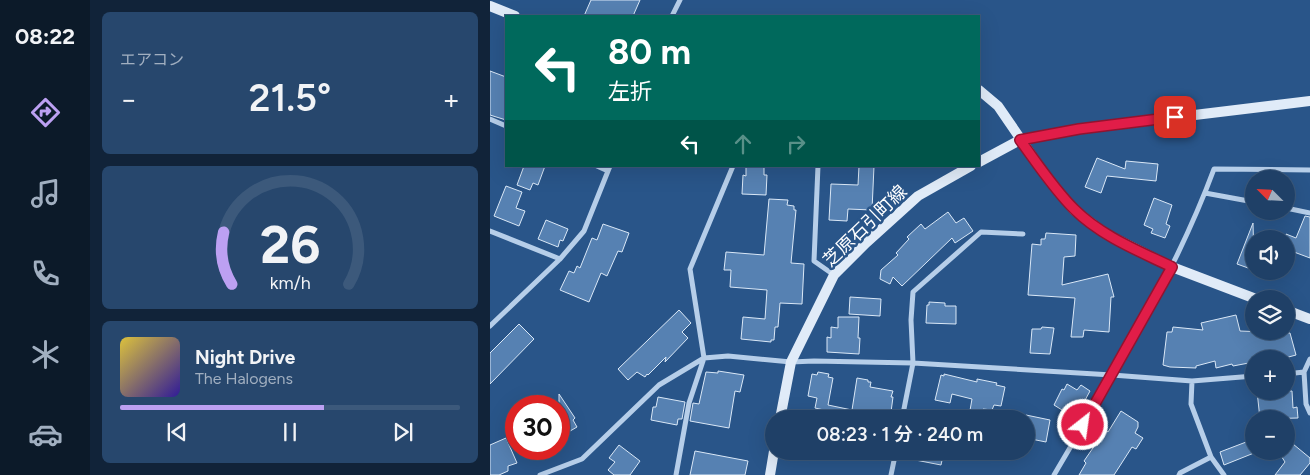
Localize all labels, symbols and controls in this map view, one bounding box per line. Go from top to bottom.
text: 08:22 [15,23,75,50]
text: 80 m [608,31,691,73]
icon: left [525,35,590,100]
text: エアコン [120,50,184,69]
text: 21.5° [249,75,331,121]
text: 左折 [608,78,652,105]
text: − [120,82,137,116]
text: + [443,82,460,116]
icon: directions [28,95,63,130]
pin [1154,96,1196,138]
icon: arrive [1161,103,1189,131]
icon: left [676,130,704,158]
icon: ahead [729,130,757,158]
icon: right [782,130,810,158]
north arrow [1245,170,1295,220]
map controls [1245,170,1295,460]
icon: music [28,176,63,211]
street label: 芝原石引町線 [819,181,911,271]
text: 26 [260,214,320,276]
button: sound [1245,230,1295,280]
icon: phone [28,256,63,291]
text: km/h [270,272,310,293]
button: layers [1245,290,1295,340]
icon: climate [28,337,63,372]
text: Night Drive [195,346,295,369]
button: + [1245,350,1295,400]
text: The Halogens [195,369,293,388]
speed limit sign: 30 [505,395,570,460]
position arrow [1056,398,1108,450]
button: − [1245,410,1295,460]
icon: car [28,417,63,452]
icon: previous [163,418,191,446]
icon: pause [276,418,304,446]
icon: next [389,418,417,446]
text: 08:23 · 1 分 · 240 m [817,423,983,446]

